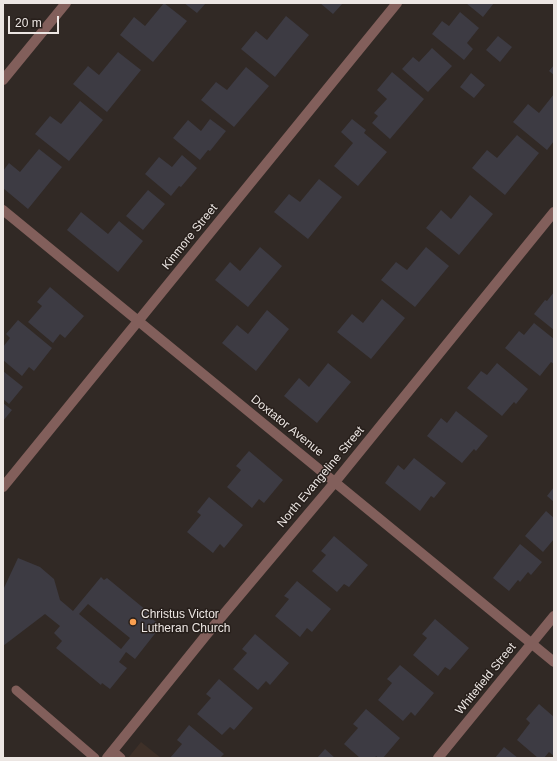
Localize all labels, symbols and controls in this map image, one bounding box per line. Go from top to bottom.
scale bar [10,8,61,34]
text: 20 m [15,16,42,30]
street label: Kinmore Street [159,201,221,273]
street label: Doxtator Avenue [248,392,326,460]
street label: North Evangeline Street [275,424,367,530]
place label: Christus Victor Lutheran Church [141,608,230,636]
marker: Christus Victor Lutheran Church [128,617,138,627]
street label: Whitefield Street [453,640,519,718]

